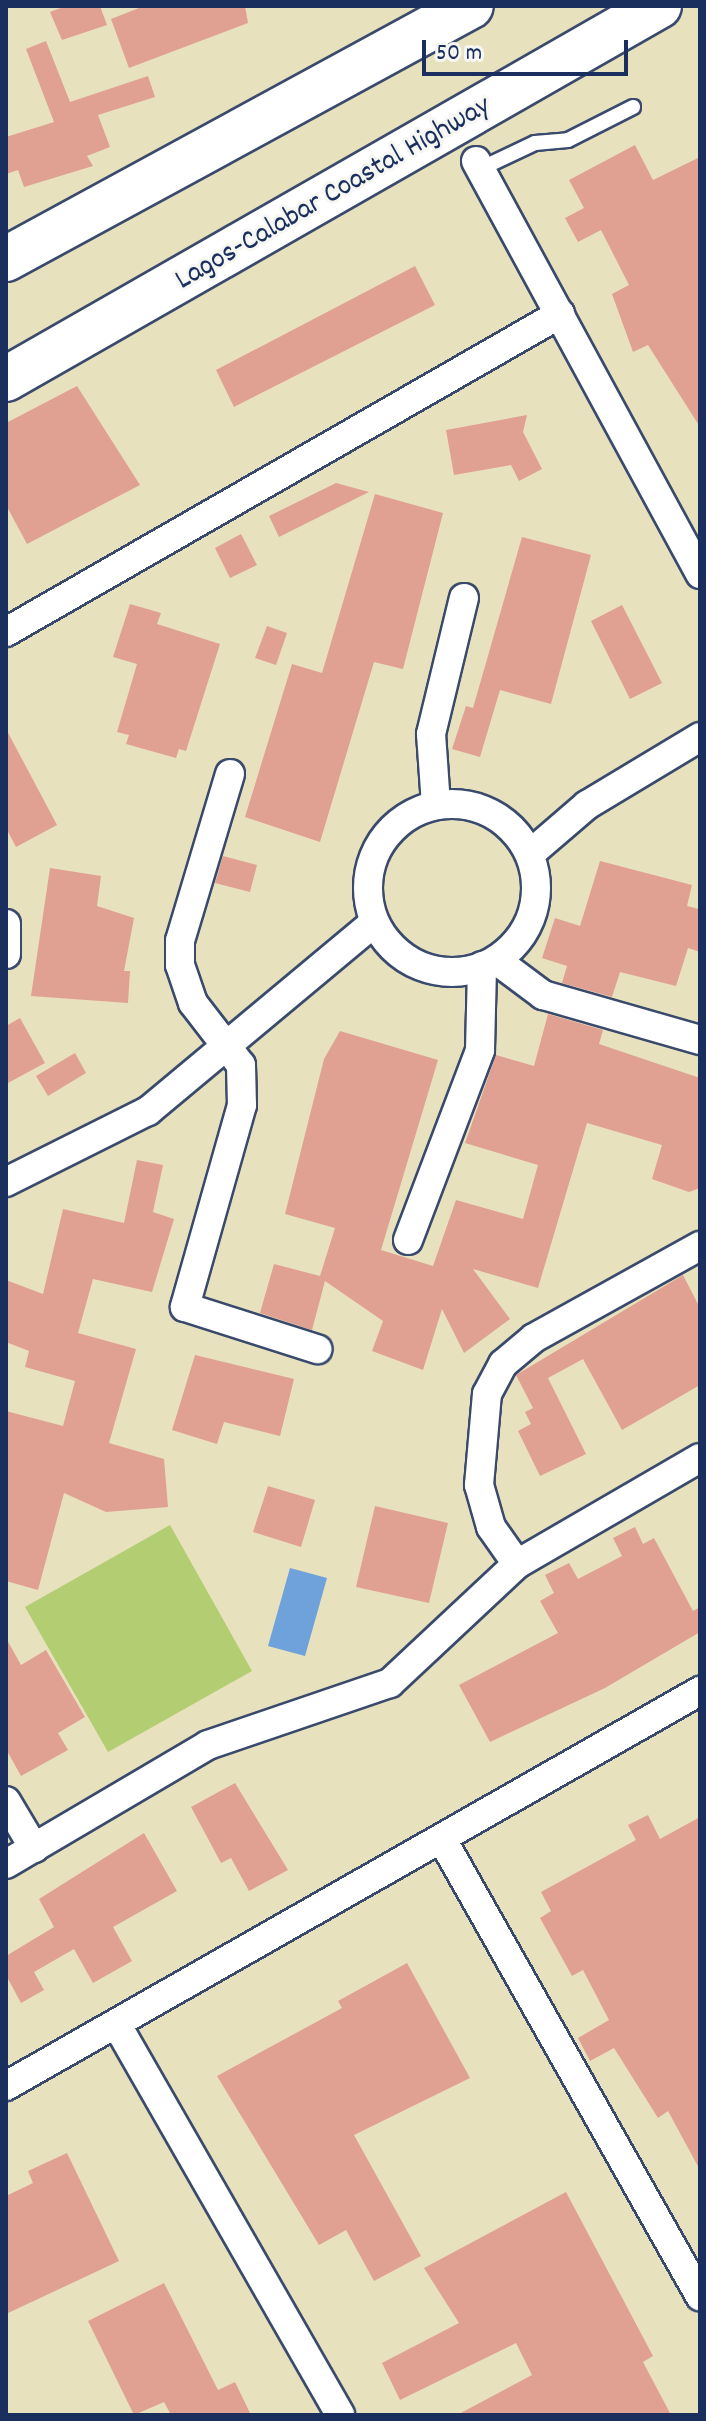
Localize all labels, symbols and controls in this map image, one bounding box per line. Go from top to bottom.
scale bar [426,24,632,74]
text: 50 m [436,37,482,71]
street label: Lagos-Calabar Coastal Highway [170,90,498,300]

